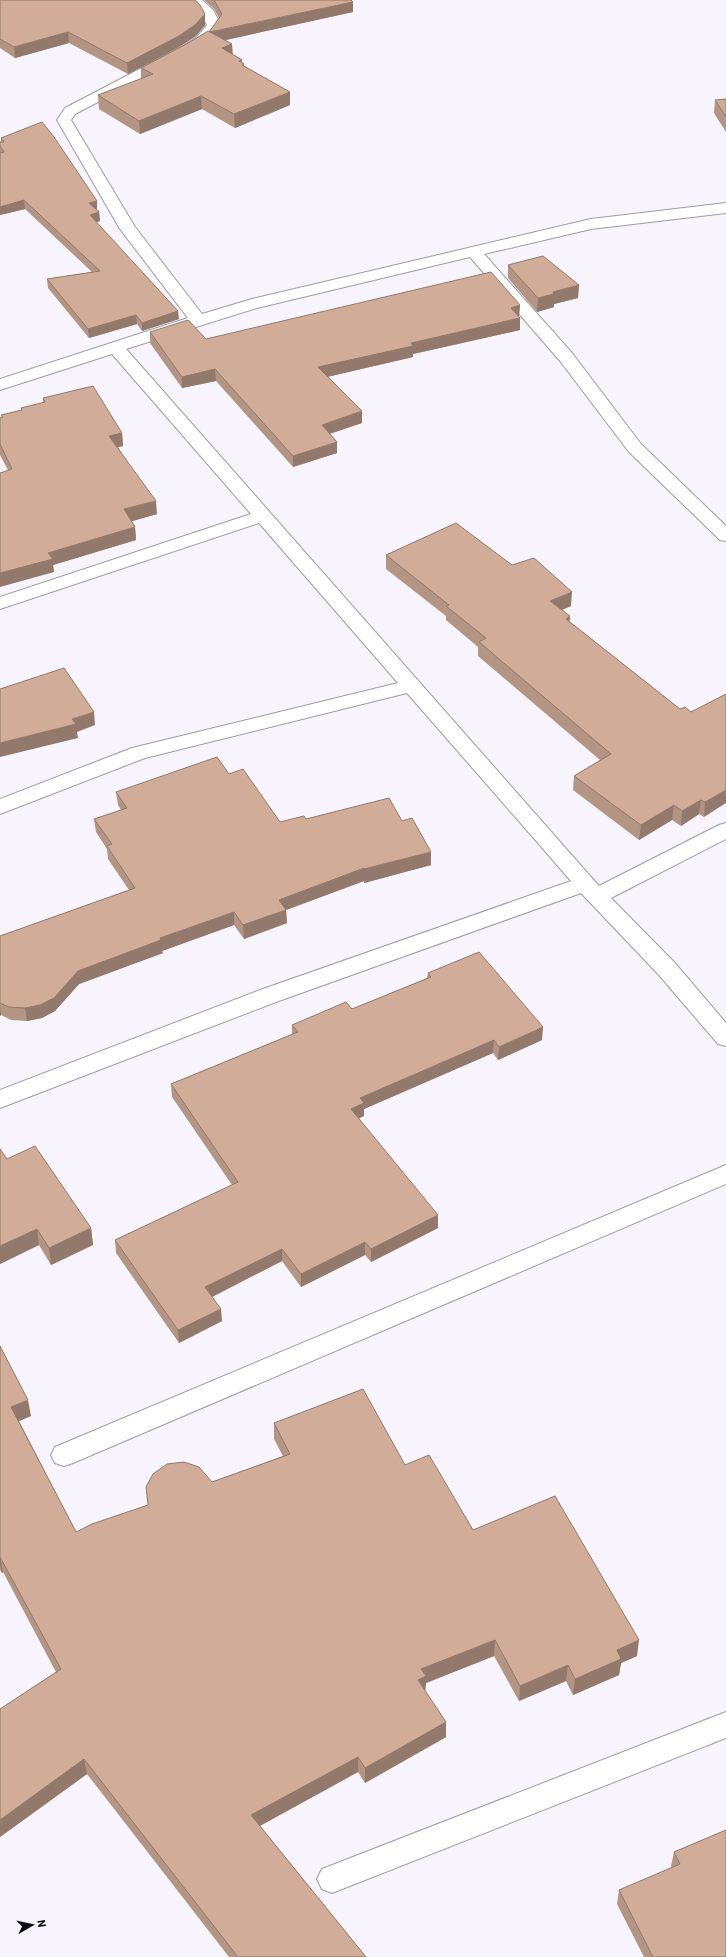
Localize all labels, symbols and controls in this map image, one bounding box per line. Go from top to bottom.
north arrow [12,1905,52,1945]
text: N [35,1919,49,1928]

